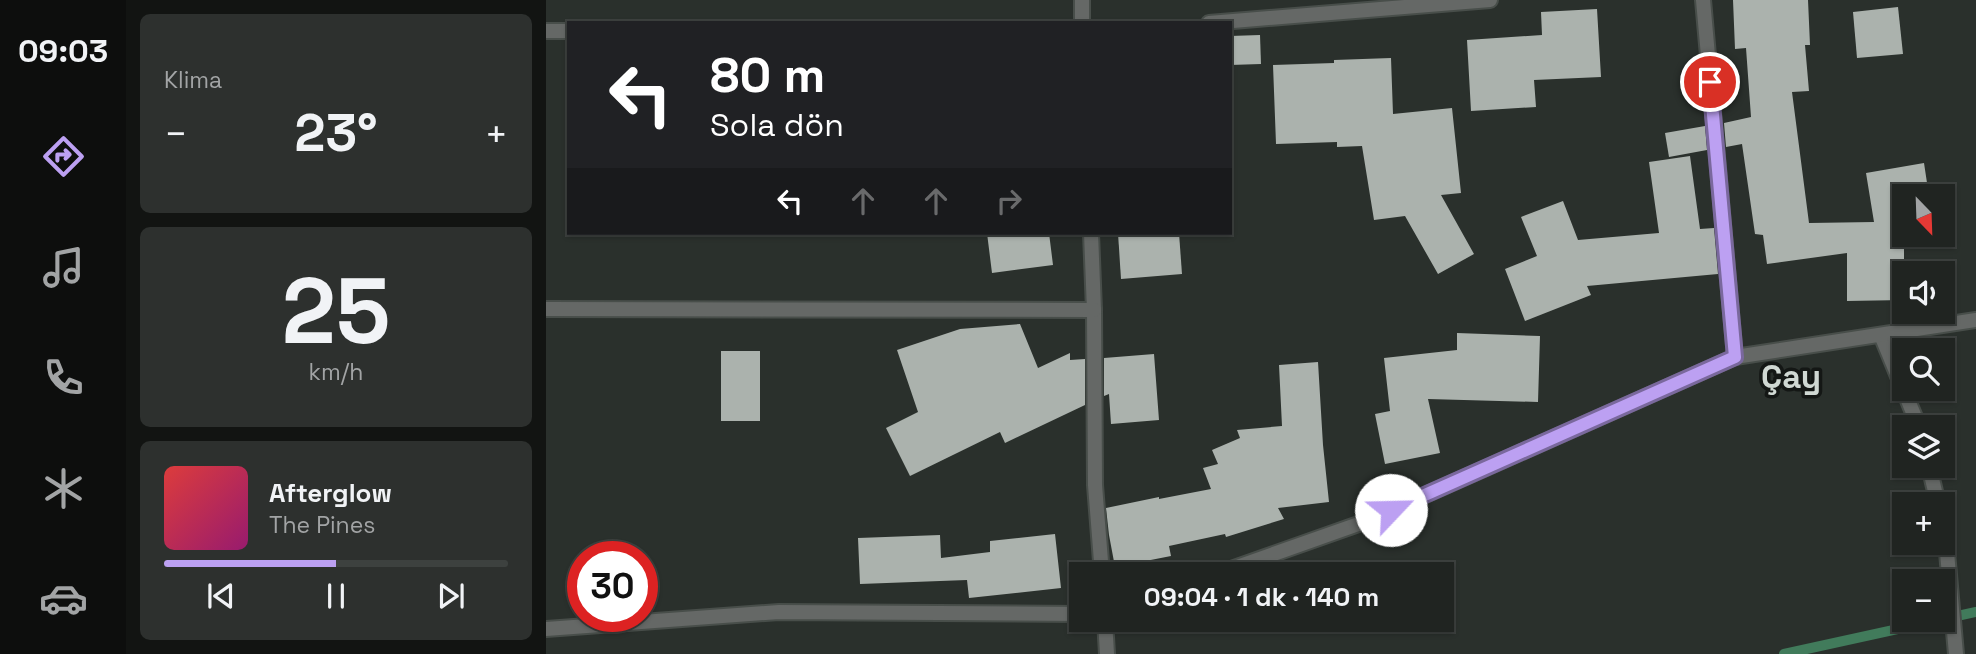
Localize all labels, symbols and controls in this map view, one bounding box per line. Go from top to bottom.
text: 09:03 [18,31,108,71]
text: 80 m [710,44,825,106]
icon: left [595,49,686,140]
pin [1680,52,1740,112]
icon: arrive [1691,63,1729,101]
text: Klima [164,65,222,95]
text: 23° [295,100,378,166]
text: Sola dön [710,105,844,145]
text: − [164,110,188,158]
text: + [484,110,508,158]
icon: directions [39,132,88,181]
icon: left [771,182,809,220]
icon: ahead [844,182,882,220]
icon: ahead [917,182,955,220]
icon: right [990,182,1028,220]
north arrow [1892,184,1955,247]
map controls [1892,184,1955,632]
icon: music [39,243,88,292]
text: 25 [282,253,390,370]
button: sound [1892,261,1955,324]
button: search [1892,338,1955,401]
icon: phone [39,353,88,402]
district label: Çay [1761,356,1821,398]
text: km/h [309,357,363,387]
button: layers [1892,415,1955,478]
icon: climate [39,464,88,513]
position arrow [1354,473,1428,547]
text: Afterglow [269,476,392,510]
button: + [1892,492,1955,555]
text: The Pines [269,510,375,540]
speed limit sign: 30 [567,541,658,632]
button: − [1892,569,1955,632]
icon: car [39,574,88,623]
icon: previous [202,577,240,615]
icon: pause [317,577,355,615]
icon: next [432,577,470,615]
text: 09:04 · 1 dk · 140 m [1144,580,1379,614]

